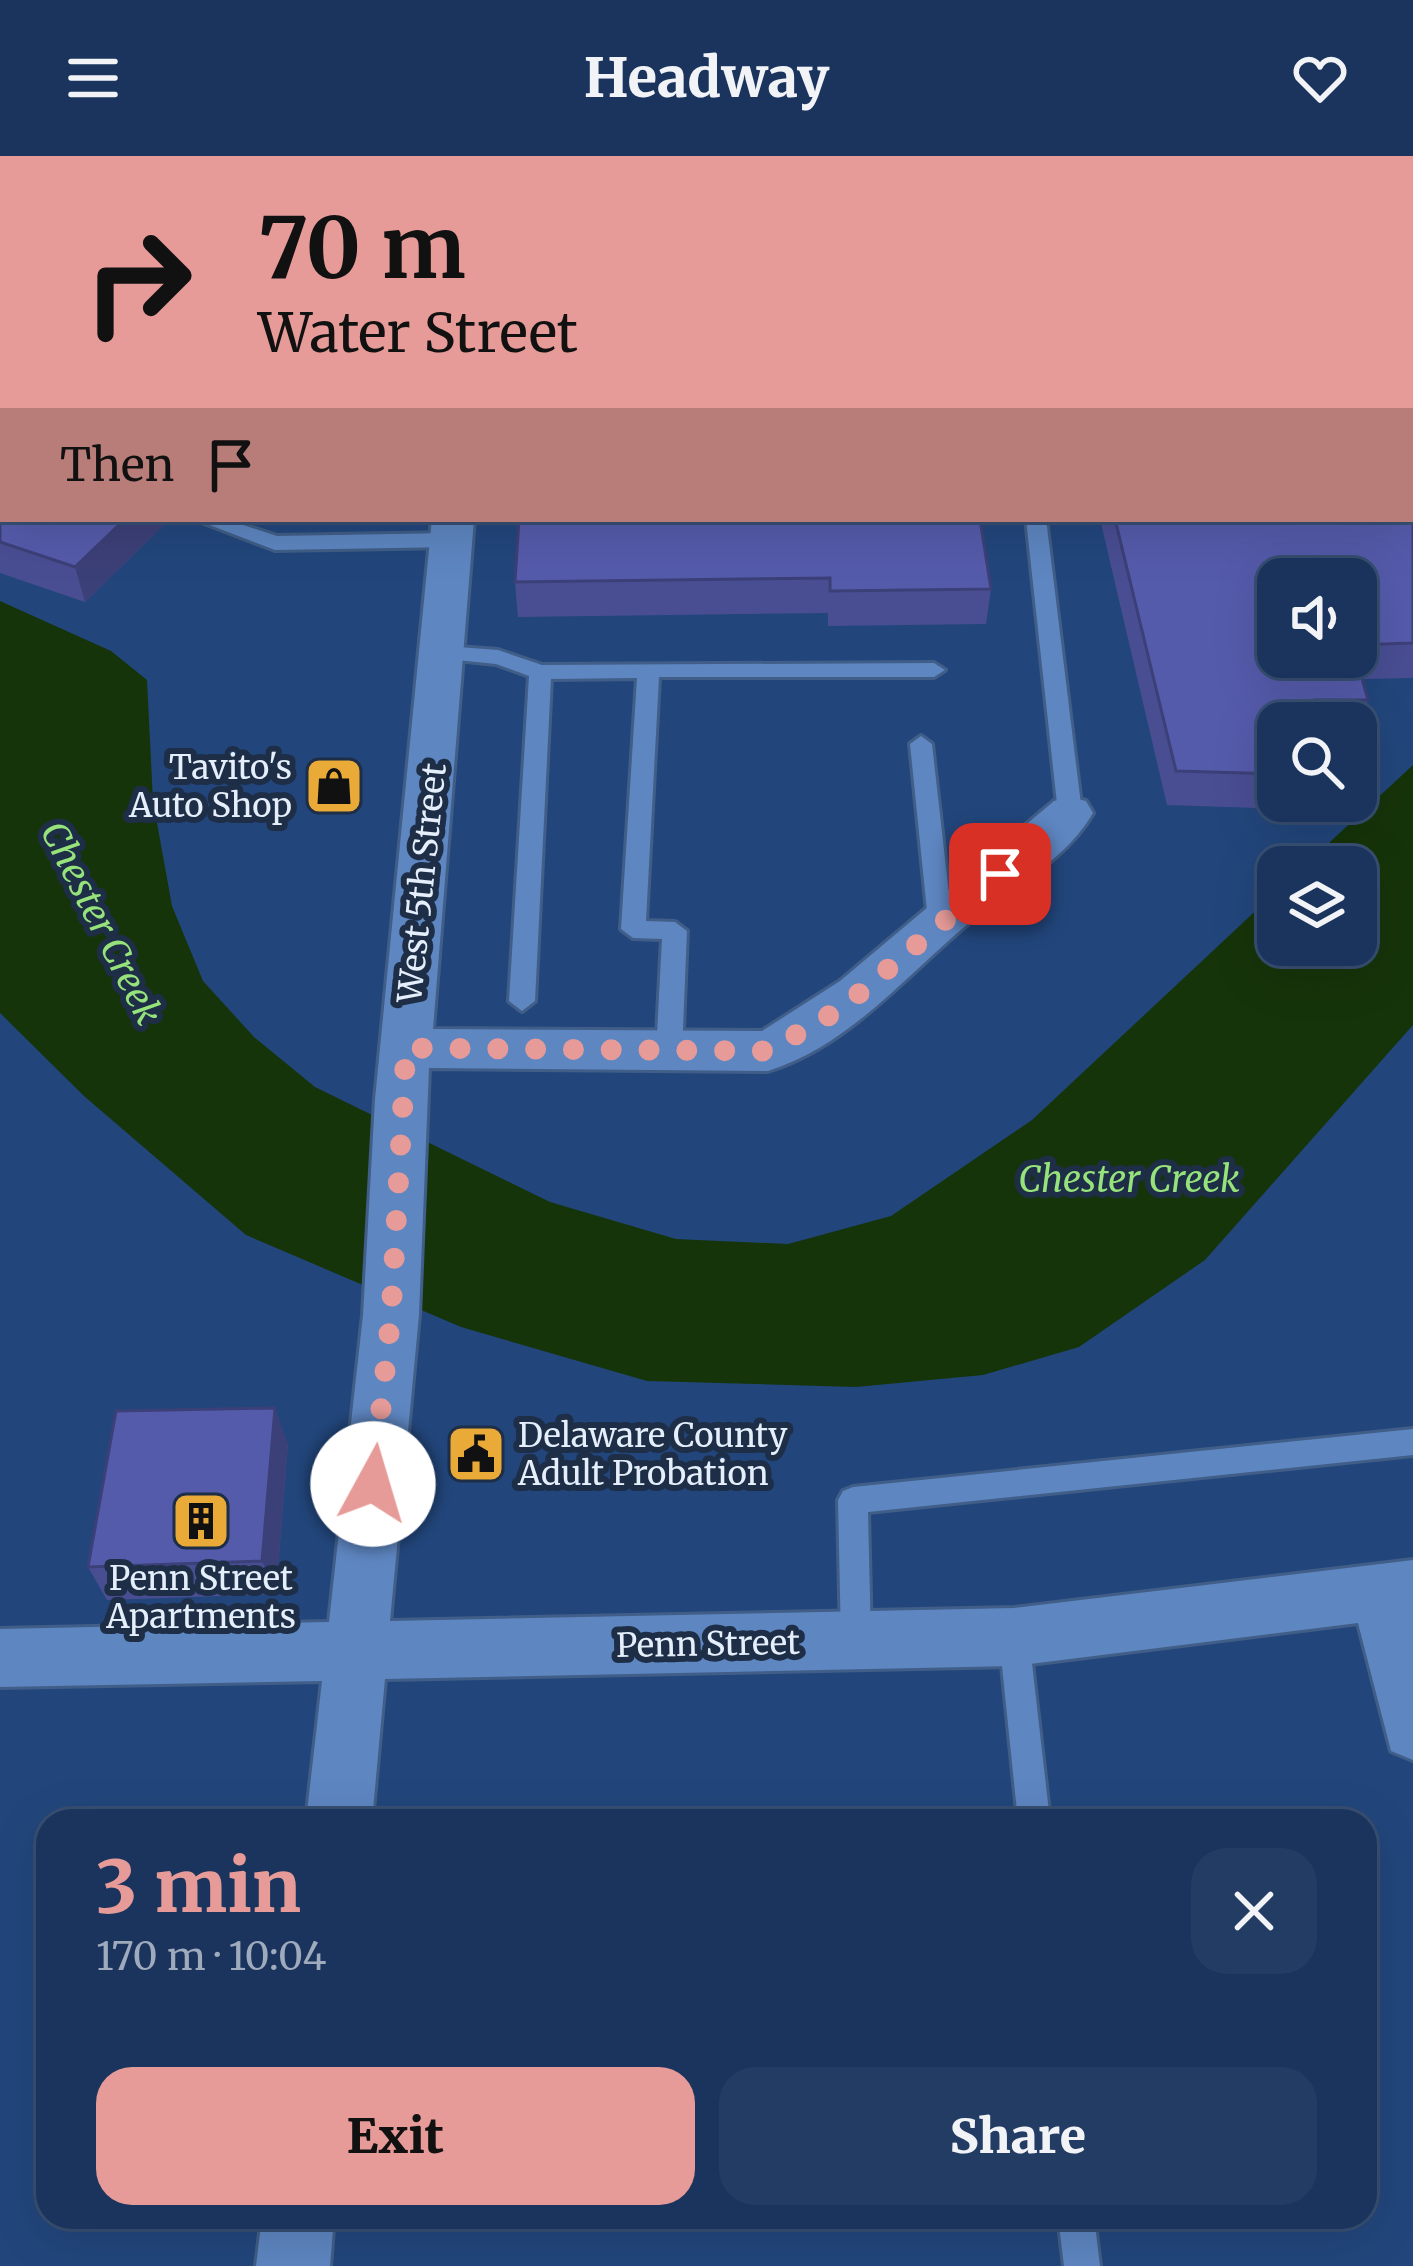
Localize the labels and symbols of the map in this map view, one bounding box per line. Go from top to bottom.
place label: Tavito's Auto Shop [128,747,292,826]
shop icon: Tavito's Auto Shop [303,755,365,817]
street label: West 5th Street [389,761,455,1006]
water label: Chester Creek [31,814,171,1032]
pin [949,823,1051,925]
water label: Chester Creek [1018,1157,1240,1202]
place label: Delaware County Adult Probation [517,1415,788,1494]
position arrow [310,1421,436,1547]
public building icon: Delaware County Adult Probation [445,1423,507,1485]
building icon: Penn Street Apartments [170,1490,232,1552]
place label: Penn Street Apartments [105,1558,296,1637]
street label: Penn Street [616,1622,800,1666]

